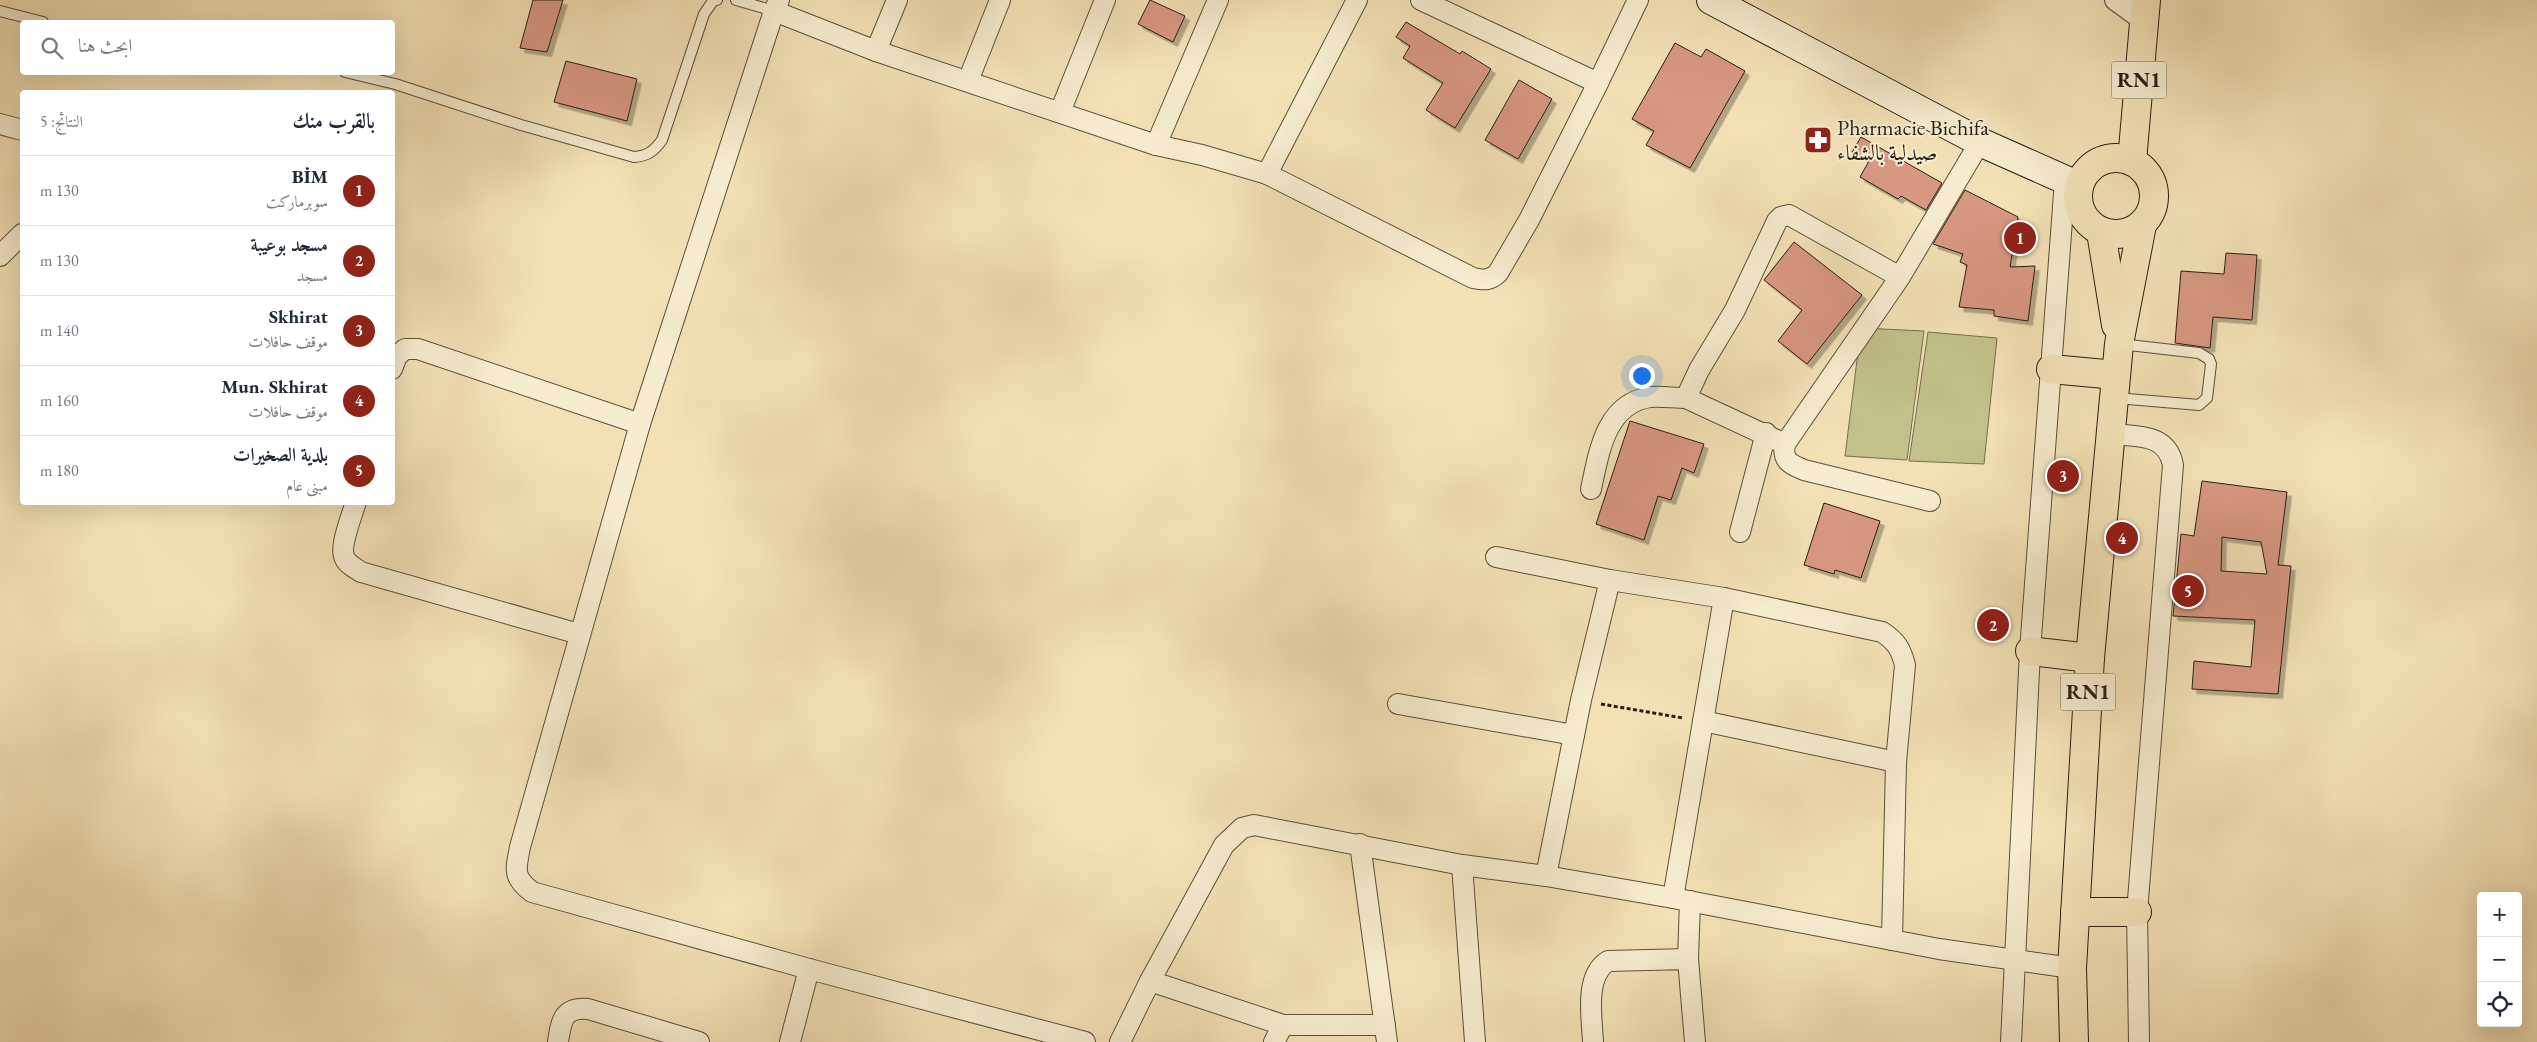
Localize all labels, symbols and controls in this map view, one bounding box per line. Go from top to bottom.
search box [20,20,395,75]
text: ابحث هنا [78,33,132,58]
icon: search [38,34,66,62]
road number: RN1 [2112,62,2166,98]
text: بالقرب منك [292,107,375,134]
text: النتائج: 5 [40,111,83,132]
place label: Pharmacie Bichifa صيدلية بالشفاء [1837,113,1989,167]
pharmacy icon: Pharmacie Bichifa صيدلية بالشفاء [1803,125,1833,155]
text: BİM [292,164,328,189]
text: 130 m [40,180,79,201]
text: 1 [355,180,363,201]
text: سوبرماركت [266,191,328,212]
pin: 1 [2004,219,2036,257]
text: مسجد بوعيبة [251,232,328,257]
text: 130 m [40,250,79,271]
text: 2 [355,250,363,271]
text: مسجد [297,265,328,286]
text: Skhirat [269,304,328,329]
text: 140 m [40,320,79,341]
text: 3 [355,320,363,341]
text: موقف حافلات [248,331,328,352]
your location [1629,363,1655,389]
text: Mun. Skhirat [221,374,328,399]
text: 160 m [40,390,79,411]
text: 4 [355,390,363,411]
text: موقف حافلات [248,401,328,422]
text: بلدية الصخيرات [233,442,328,467]
pin: 3 [2047,457,2079,495]
text: 180 m [40,460,79,481]
text: 5 [355,460,363,481]
text: مبنى عام [286,475,328,496]
pin: 4 [2106,519,2138,557]
pin: 5 [2172,572,2204,610]
pin: 2 [1977,606,2009,644]
road number: RN1 [2060,674,2116,710]
map controls [2477,892,2522,1027]
button: + [2477,892,2522,937]
button: − [2477,937,2522,982]
button: locate [2477,982,2522,1027]

